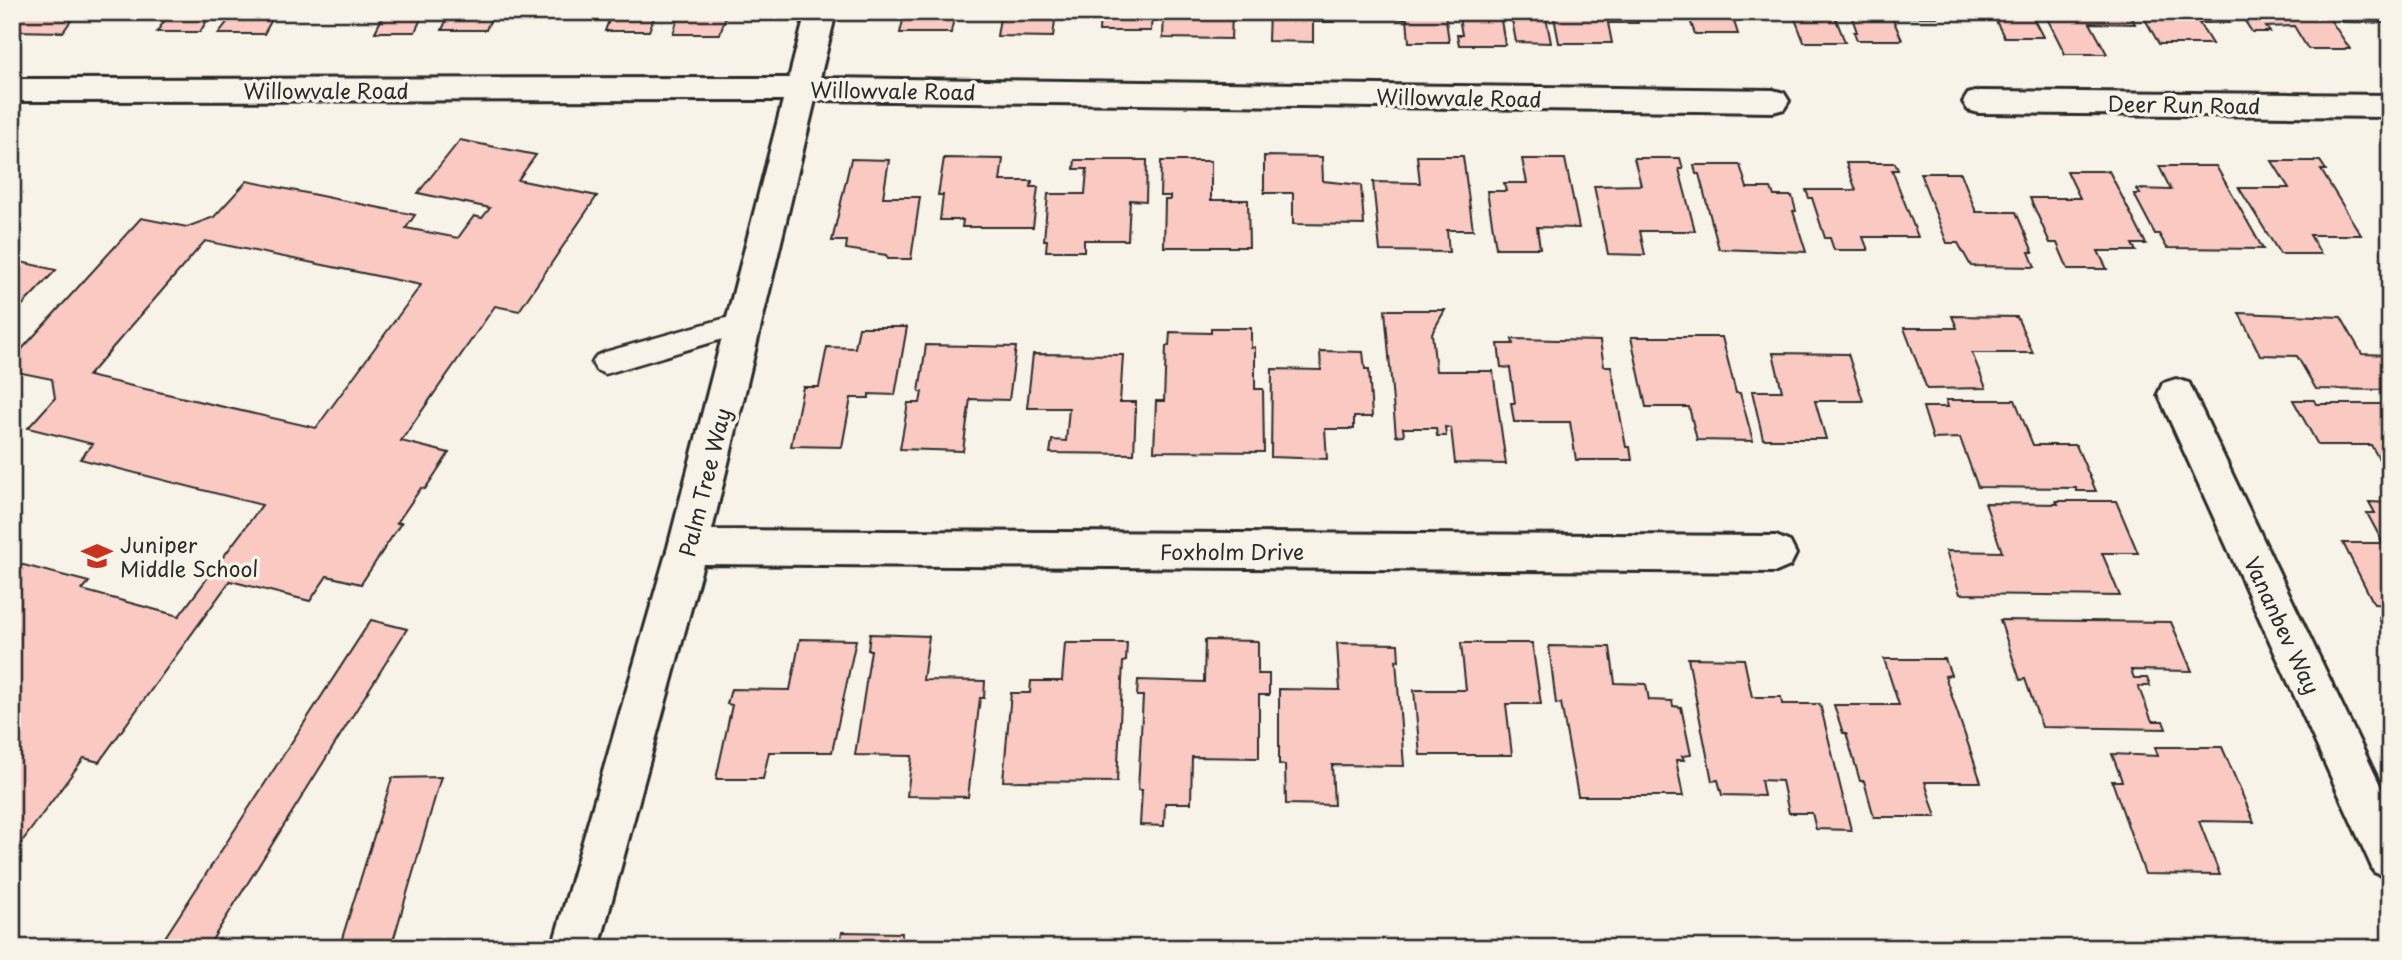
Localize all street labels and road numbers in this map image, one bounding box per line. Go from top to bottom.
street label: Willowvale Road [810,73,976,107]
street label: Willowvale Road [243,74,409,106]
street label: Willowvale Road [1376,80,1542,114]
street label: Deer Run Road [2107,87,2261,121]
street label: Palm Tree Way [670,404,738,560]
street label: Foxholm Drive [1160,535,1304,567]
street label: Vananbev Way [2237,551,2329,699]

